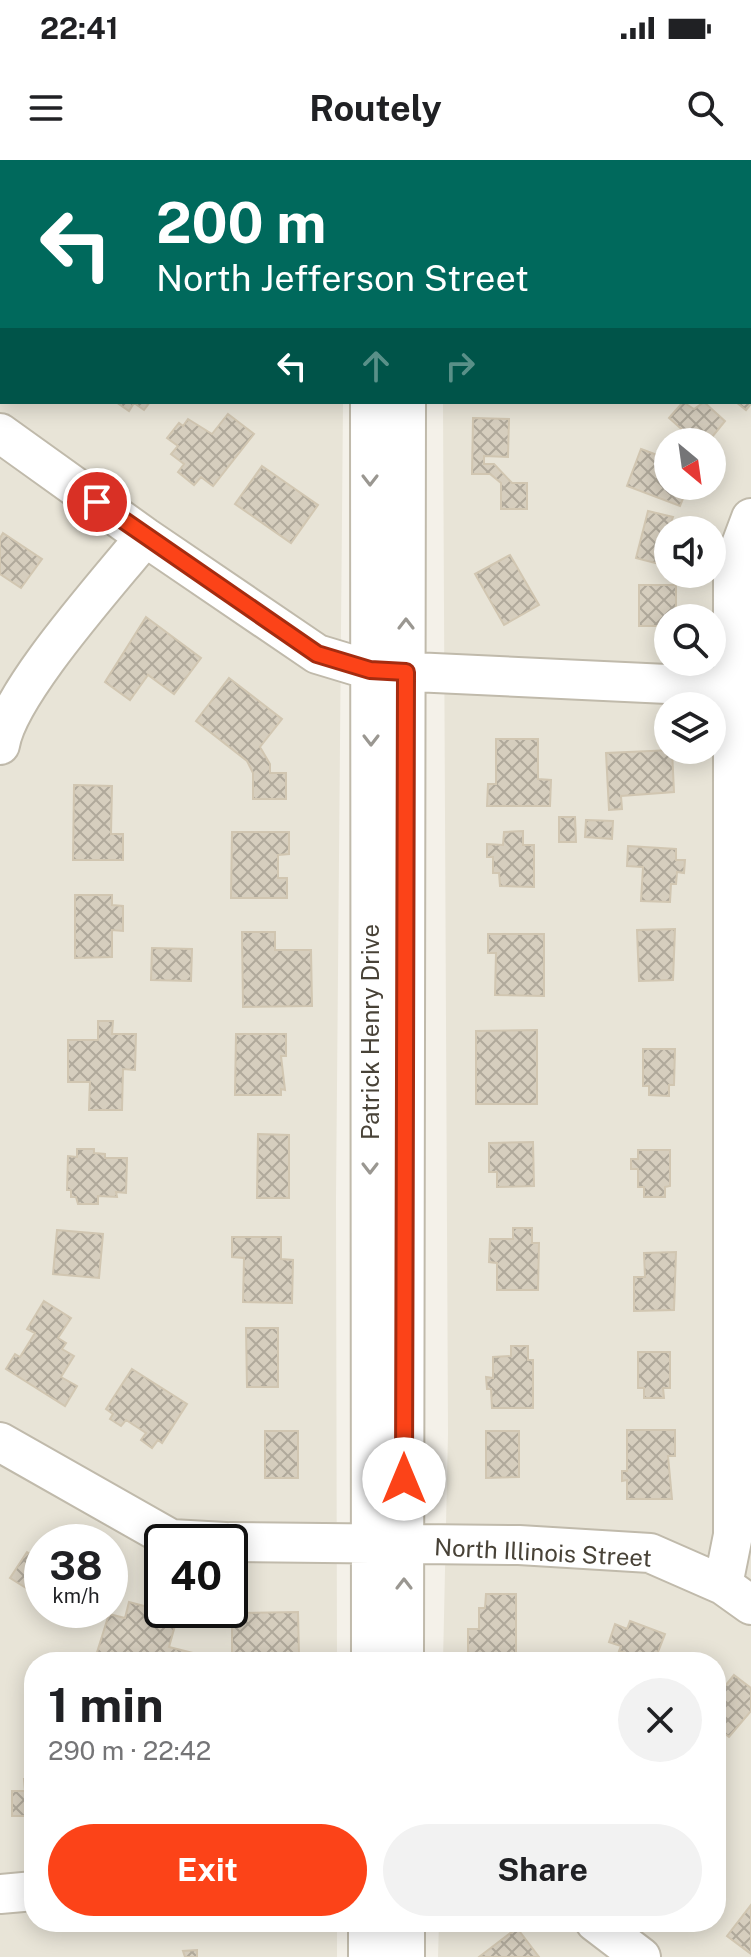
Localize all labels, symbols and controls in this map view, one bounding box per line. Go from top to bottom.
text: 22:41 [40,10,119,46]
icon: menu [24,86,68,130]
icon: search [683,86,727,130]
text: Routely [309,87,442,129]
text: 200 m [156,190,326,256]
icon: left [24,192,128,296]
text: North Jefferson Street [156,257,529,299]
icon: left [270,344,314,388]
icon: ahead [354,344,398,388]
icon: right [438,344,482,388]
north arrow [654,428,726,500]
map controls [654,428,726,764]
pin [63,468,131,536]
one-way arrow [361,474,379,487]
icon: arrive [75,480,119,524]
button: sound [654,516,726,588]
button: search [654,604,726,676]
one-way arrow [397,617,415,630]
button: layers [654,692,726,764]
one-way arrow [362,734,380,747]
street label: Patrick Henry Drive [356,924,384,1140]
one-way arrow [361,1162,378,1175]
position arrow [362,1437,446,1521]
speed limit sign: 40 [144,1524,248,1628]
street label: North Illinois Street [433,1532,653,1572]
text: 38 [49,1542,103,1589]
one-way arrow [395,1577,413,1590]
text: km/h [52,1584,100,1608]
text: 1 min [48,1676,164,1733]
button: close [618,1678,702,1762]
text: 290 m · 22:42 [48,1735,211,1766]
button: Exit [48,1824,367,1916]
button: Share [383,1824,702,1916]

